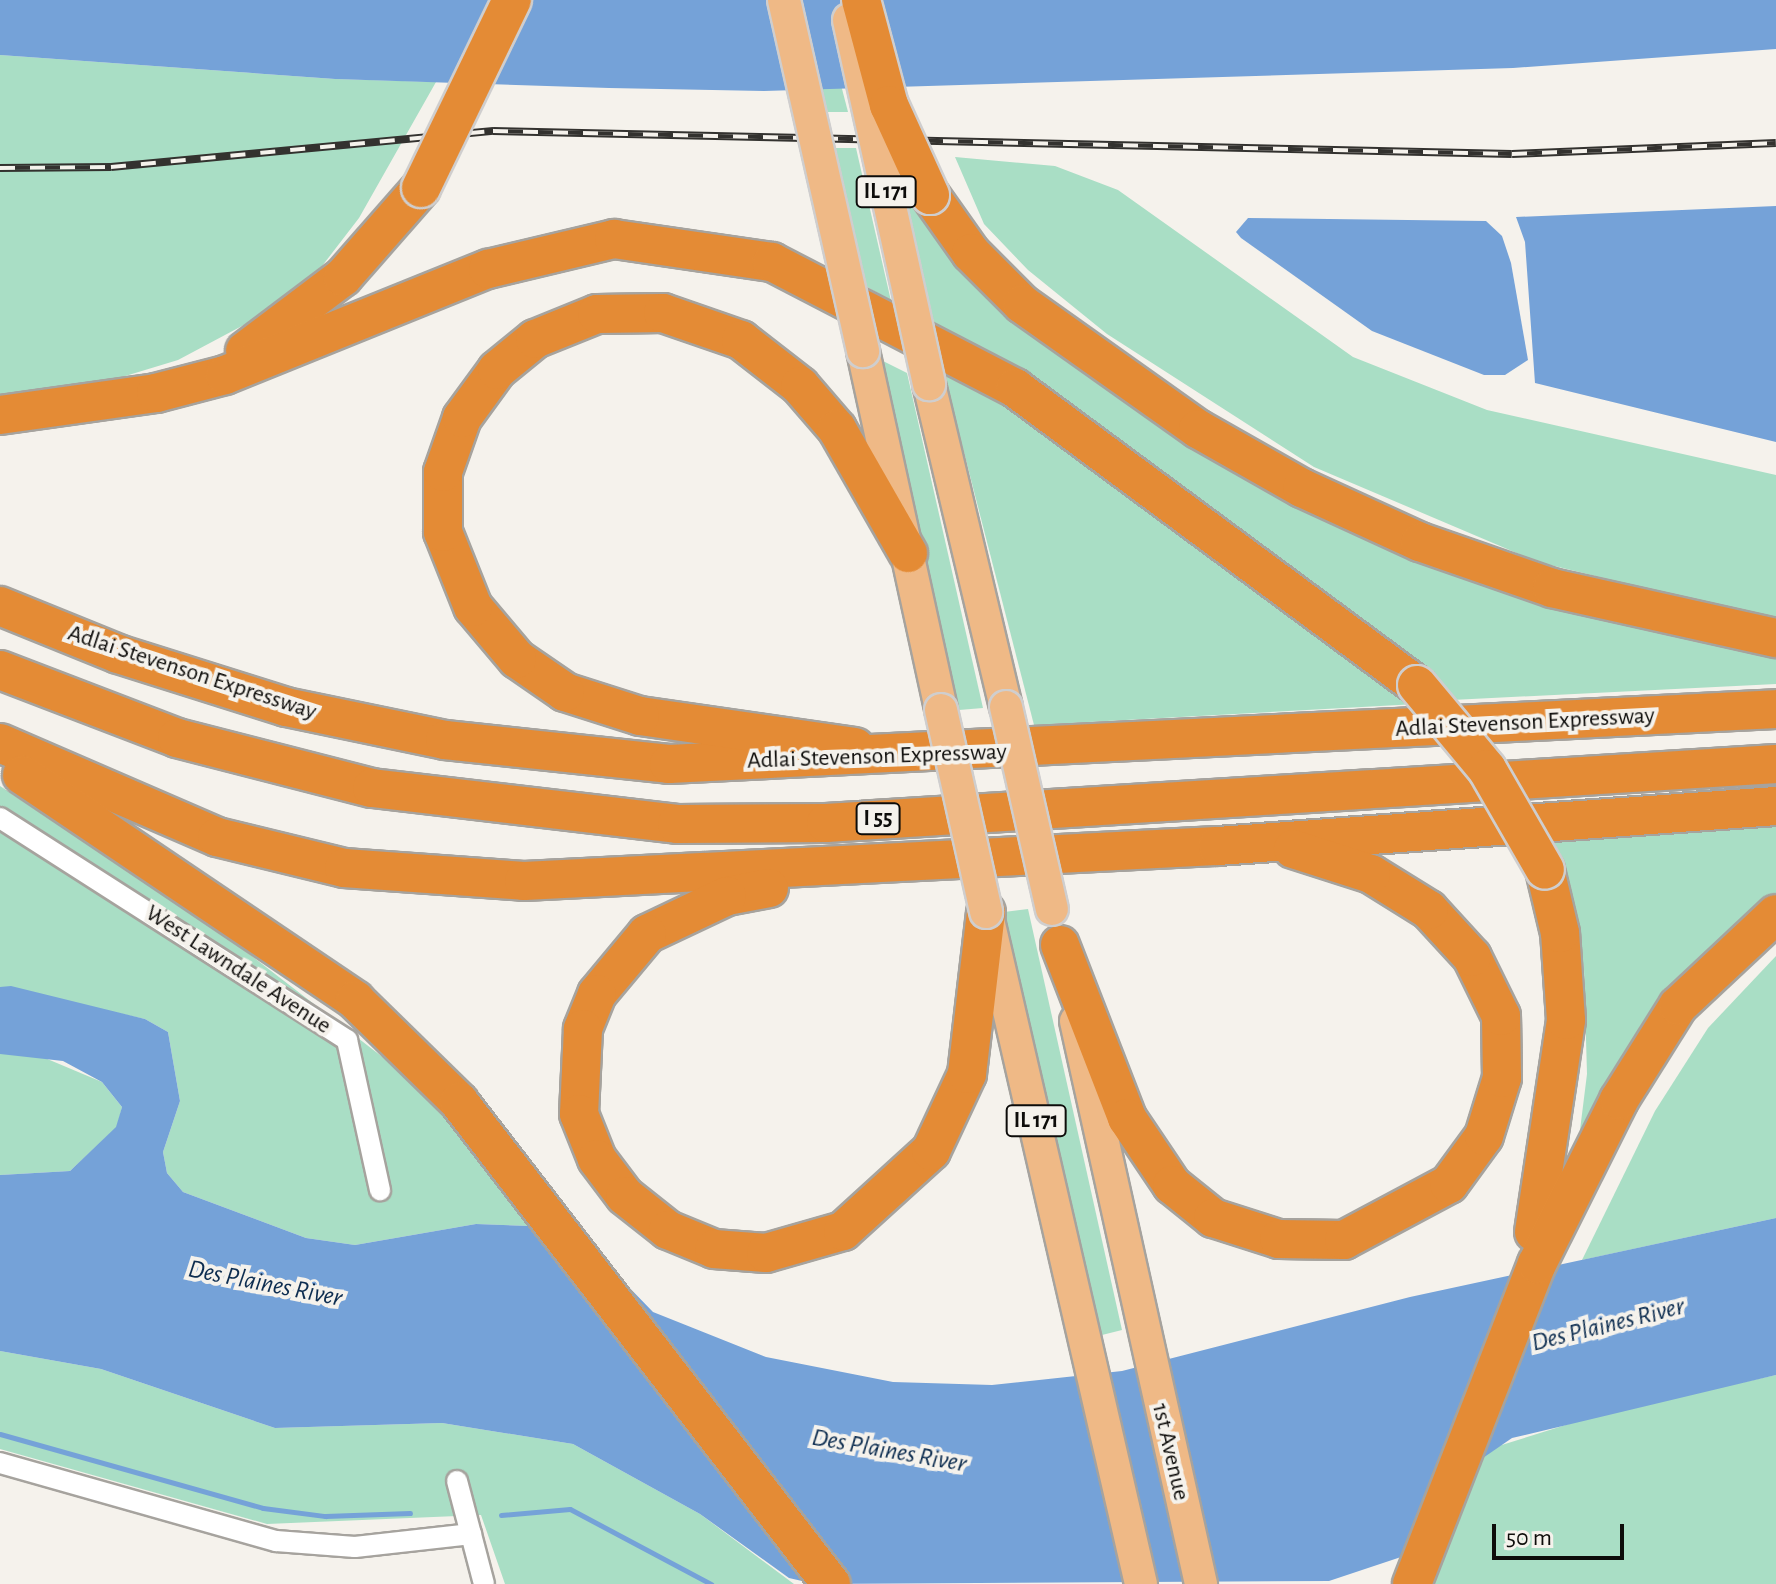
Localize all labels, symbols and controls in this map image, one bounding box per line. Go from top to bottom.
road number: IL 171 [854,174,918,210]
street label: Adlai Stevenson Expressway [64,619,320,727]
street label: Adlai Stevenson Expressway [1395,702,1655,744]
street label: Adlai Stevenson Expressway [747,738,1007,776]
road number: I 55 [854,801,902,837]
street label: West Lawndale Avenue [140,899,336,1041]
road number: IL 171 [1004,1103,1068,1139]
water label: Des Plaines River [185,1254,345,1314]
water label: Des Plaines River [1528,1291,1688,1359]
street label: 1st Avenue [1145,1401,1195,1503]
water label: Des Plaines River [809,1422,969,1480]
scale bar [1496,1508,1628,1558]
text: 50 m [1506,1526,1552,1550]

